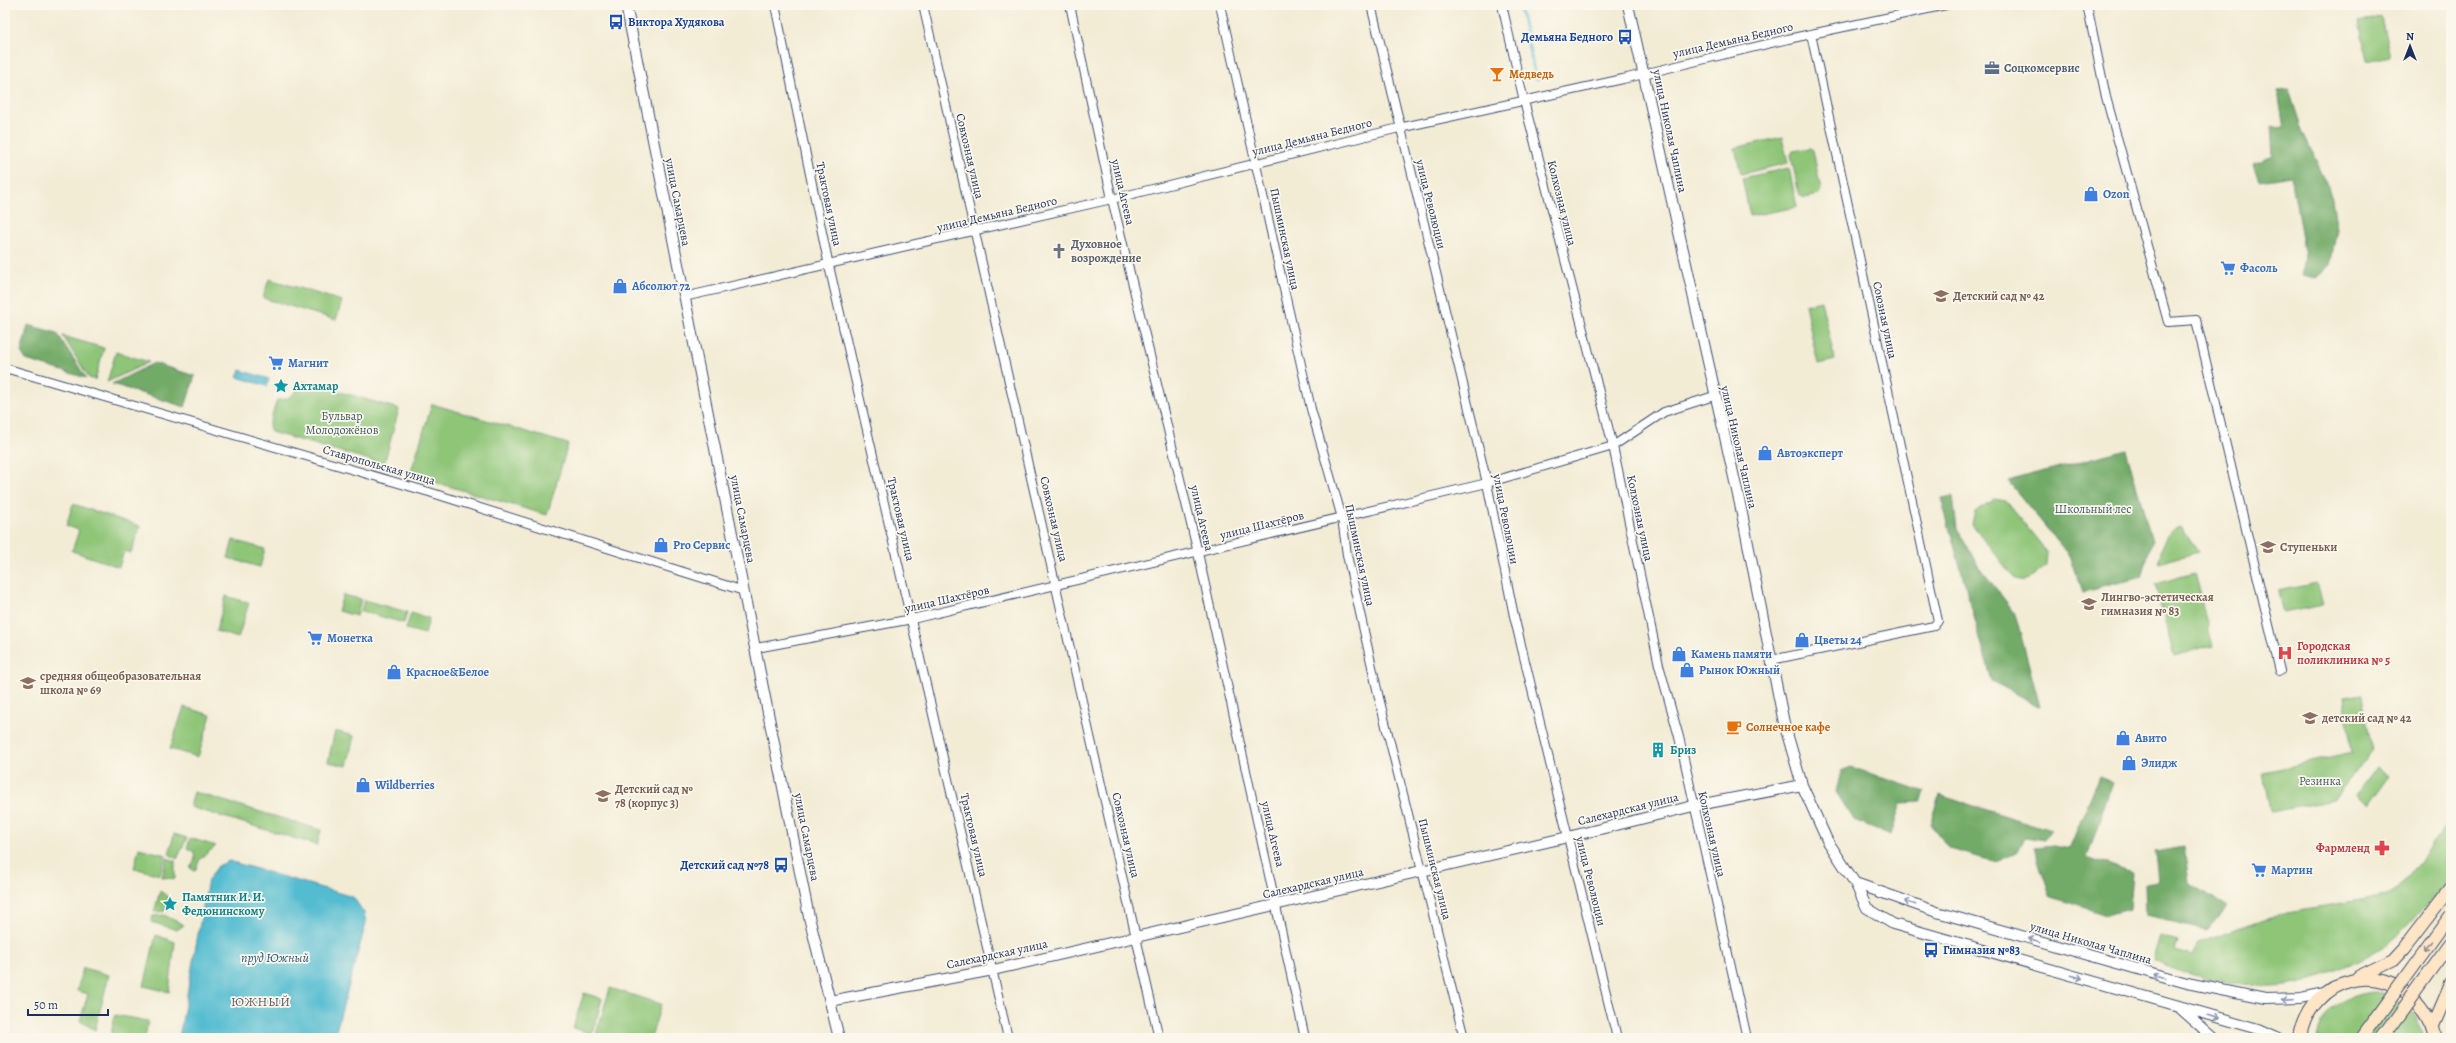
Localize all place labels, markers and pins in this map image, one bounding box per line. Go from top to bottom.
bus stop icon: Виктора Худякова [607,13,625,31]
place label: Виктора Худякова [628,14,725,30]
bus stop icon: Демьяна Бедного [1616,28,1634,46]
place label: Демьяна Бедного [1521,29,1613,45]
office icon: Соцкомсервис [1983,59,2001,77]
place label: Соцкомсервис [2004,60,2080,76]
bar icon: Медведь [1488,65,1506,83]
place label: Медведь [1509,66,1554,82]
shop icon: Ozon [2082,185,2100,203]
place label: Ozon [2103,186,2130,202]
place label: Духовное возрождение [1071,236,1142,266]
church icon: Духовное возрождение [1050,242,1068,260]
supermarket icon: Фасоль [2219,259,2237,277]
place label: Фасоль [2240,260,2278,276]
shop icon: Абсолют 72 [611,277,629,295]
place label: Абсолют 72 [631,278,691,294]
school or university icon: Детский сад № 42 [1932,287,1950,305]
place label: Детский сад № 42 [1953,288,2045,304]
supermarket icon: Магнит [267,354,285,372]
place label: Магнит [288,355,329,371]
place icon: Ахтамар [272,377,290,395]
place label: Ахтамар [292,378,339,394]
shop icon: Автоэксперт [1756,444,1774,462]
place label: Автоэксперт [1776,445,1844,461]
shop icon: Pro Сервис [652,536,670,554]
place label: Pro Сервис [673,537,730,553]
school or university icon: Ступеньки [2259,538,2277,556]
place label: Ступеньки [2280,539,2337,555]
place label: Лингво-эстетическая гимназия № 83 [2101,589,2214,619]
school or university icon: Лингво-эстетическая гимназия № 83 [2080,595,2098,613]
supermarket icon: Монетка [306,629,324,647]
place label: Монетка [327,630,373,646]
shop icon: Цветы 24 [1793,631,1811,649]
place label: Цветы 24 [1814,632,1862,648]
place label: Городская поликлиника № 5 [2297,638,2390,668]
hospital icon: Городская поликлиника № 5 [2276,644,2294,662]
shop icon: Камень памяти [1670,645,1688,663]
place label: Камень памяти [1691,646,1772,662]
shop icon: Рынок Южный [1678,661,1696,679]
place label: Рынок Южный [1699,662,1780,678]
shop icon: Красное&Белое [385,663,403,681]
place label: Красное&Белое [406,664,490,680]
place label: средняя общеобразовательная школа № 69 [40,668,201,698]
school or university icon: средняя общеобразовательная школа № 69 [19,674,37,692]
school or university icon: детский сад № 42 [2301,709,2319,727]
place label: детский сад № 42 [2321,710,2412,726]
cafe icon: Солнечное кафе [1725,718,1743,736]
place label: Солнечное кафе [1746,719,1831,735]
shop icon: Авито [2114,729,2132,747]
place label: Авито [2134,730,2167,746]
building icon: Бриз [1649,741,1667,759]
place label: Бриз [1670,742,1696,758]
shop icon: Элидж [2120,754,2138,772]
place label: Элидж [2141,755,2178,771]
shop icon: Wildberries [354,776,372,794]
place label: Wildberries [374,777,435,793]
place label: Детский сад № 78 (корпус 3) [615,781,693,811]
school or university icon: Детский сад № 78 (корпус 3) [594,787,612,805]
pharmacy icon: Фармленд [2373,839,2391,857]
place label: Фармленд [2316,840,2370,856]
bus stop icon: Детский сад №78 [772,856,790,874]
place label: Детский сад №78 [680,857,769,873]
supermarket icon: Мартин [2250,861,2268,879]
place label: Мартин [2271,862,2313,878]
place label: Памятник И. И. Федюнинскому [182,889,265,919]
place icon: Памятник И. И. Федюнинскому [161,895,179,913]
bus stop icon: Гимназия №83 [1922,941,1940,959]
place label: Гимназия №83 [1943,942,2020,958]

